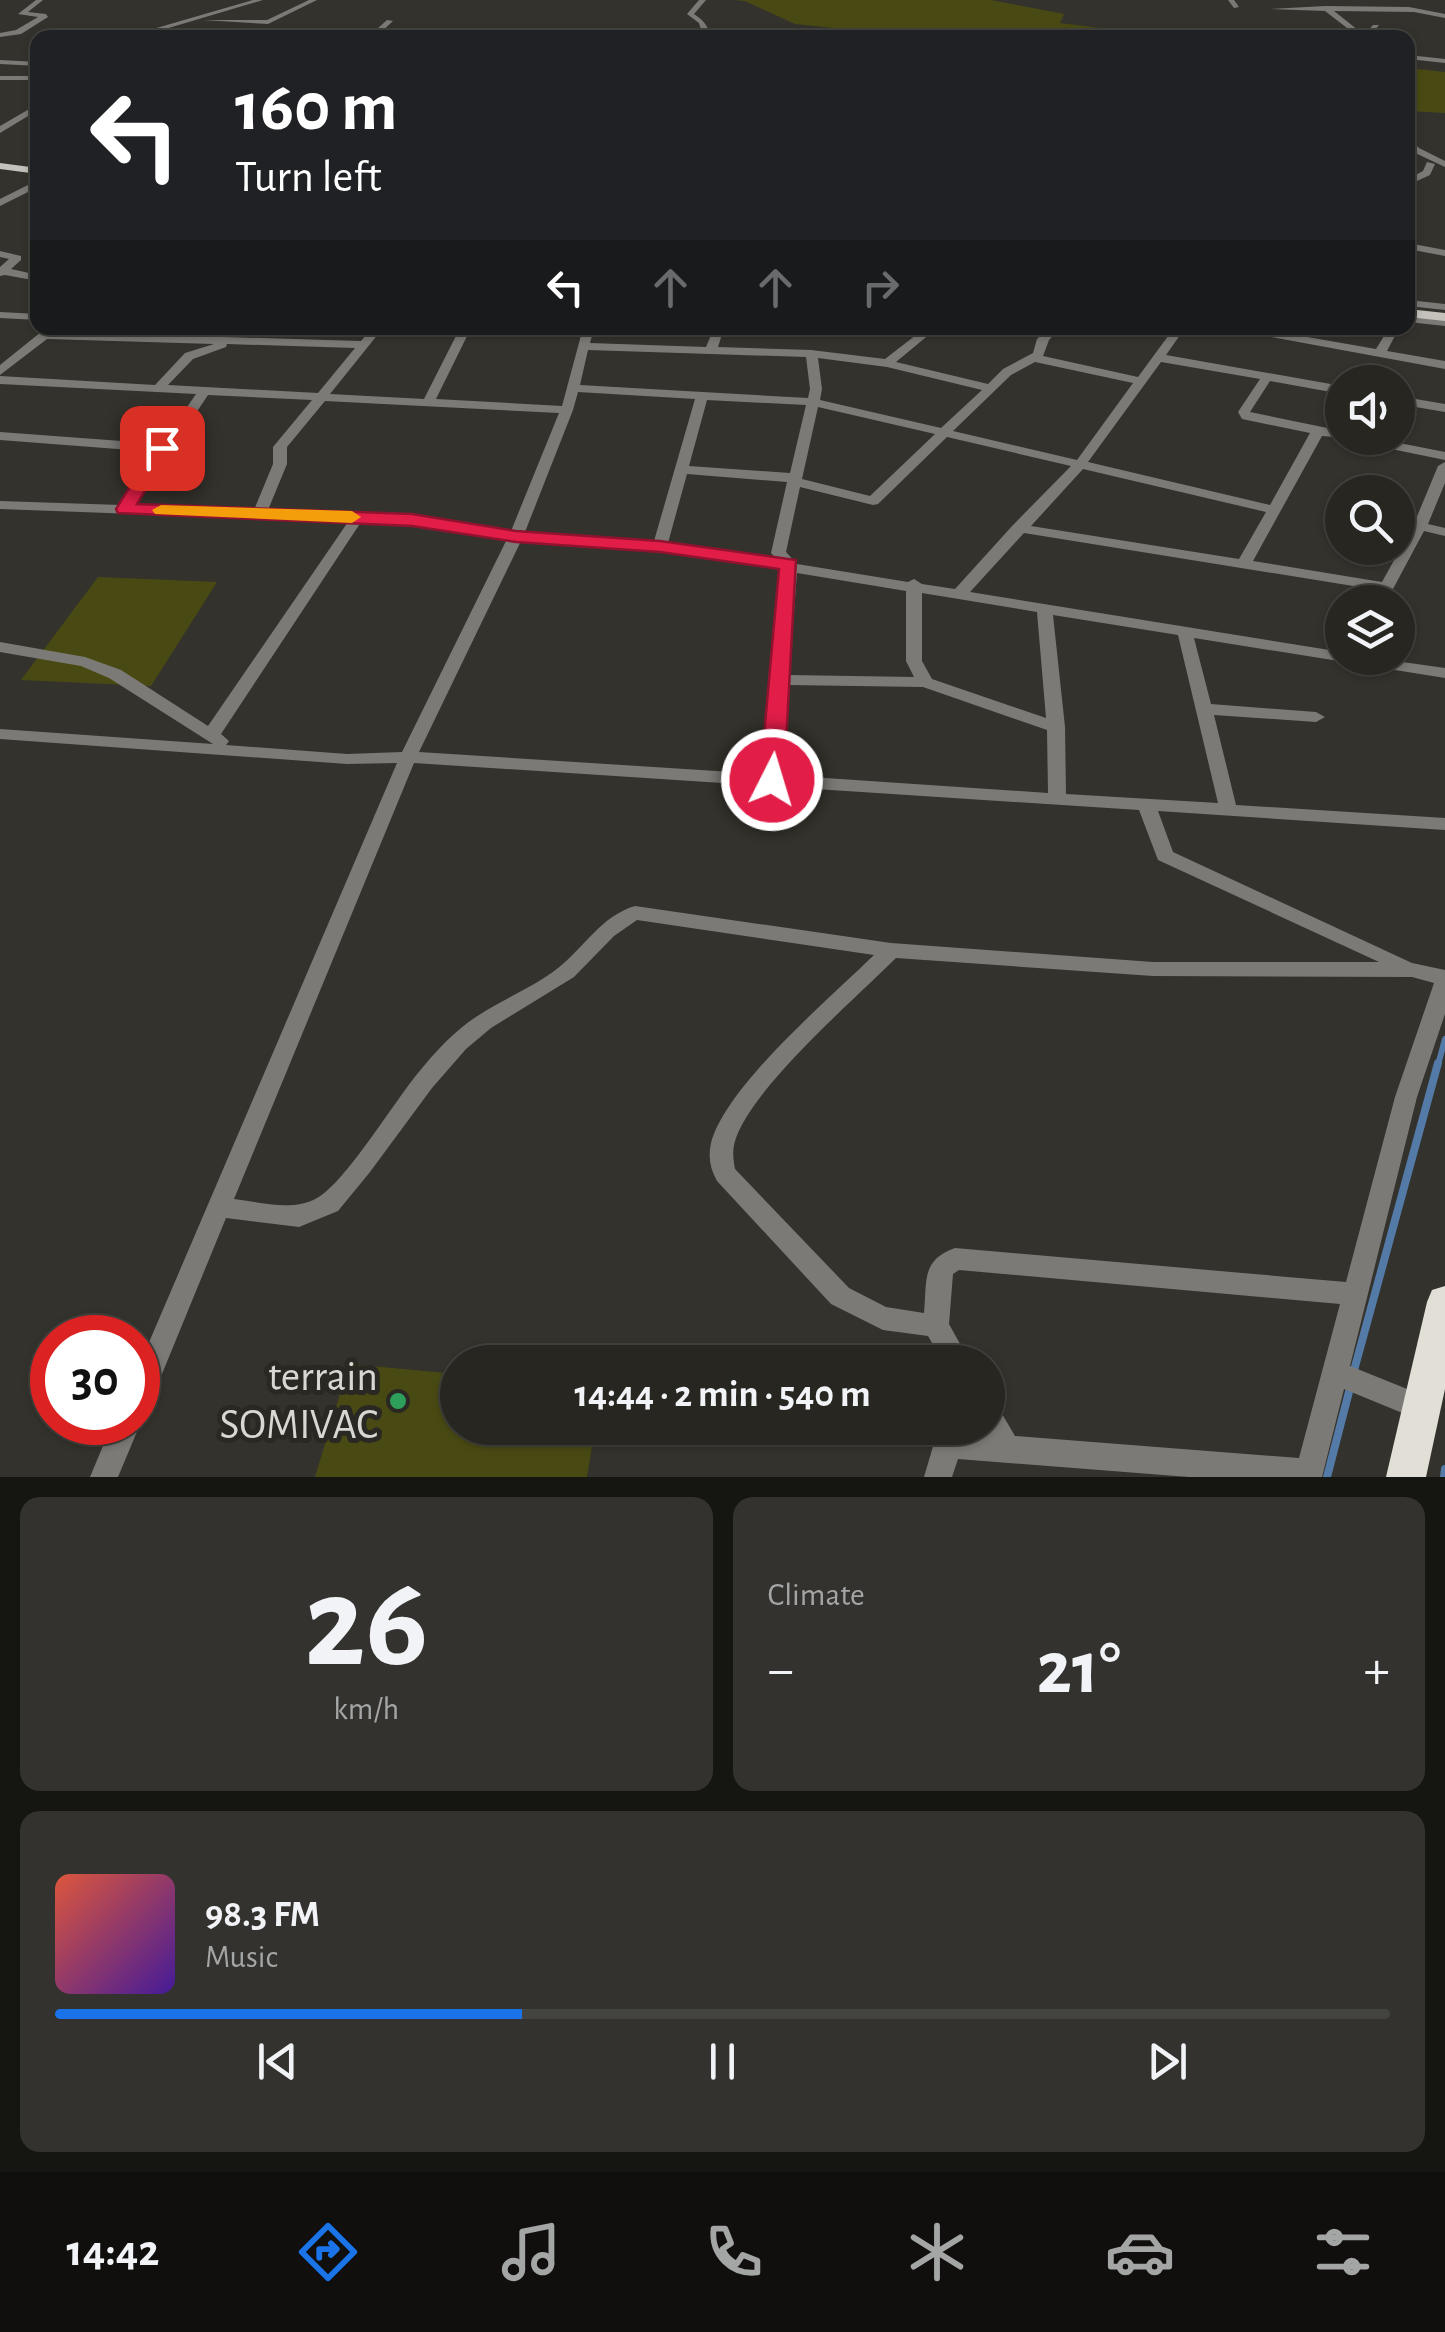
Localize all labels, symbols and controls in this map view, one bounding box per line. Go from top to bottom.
icon: left [70,70,200,200]
text: 160 m [235,73,398,143]
text: Turn left [235,155,382,200]
icon: left [538,260,593,315]
icon: ahead [643,260,698,315]
icon: ahead [748,260,803,315]
icon: right [853,260,908,315]
map controls [1325,365,1415,675]
button: sound [1325,365,1415,455]
pin [120,406,205,491]
icon: arrive [135,421,190,476]
button: search [1325,475,1415,565]
button: layers [1325,585,1415,675]
position arrow [720,728,824,832]
speed limit sign: 30 [30,1315,160,1445]
place label: terrain SOMIVAC [220,1356,378,1446]
text: 14:44 · 2 min · 540 m [574,1376,871,1414]
marker: terrain SOMIVAC [387,1390,409,1412]
text: 26 [304,1560,428,1690]
text: Climate [768,1579,865,1611]
text: 21° [1037,1632,1121,1707]
text: − [768,1643,794,1698]
text: + [1364,1643,1390,1698]
text: km/h [333,1693,399,1725]
text: 98.3 FM [205,1896,320,1934]
text: Music [205,1941,278,1973]
icon: previous [250,2034,305,2089]
icon: pause [695,2034,750,2089]
icon: next [1140,2034,1195,2089]
icon: directions [293,2217,363,2287]
icon: music [496,2217,566,2287]
icon: phone [699,2217,769,2287]
icon: climate [902,2217,972,2287]
icon: car [1105,2217,1175,2287]
icon: filters [1308,2217,1378,2287]
text: 14:42 [67,2229,160,2274]

